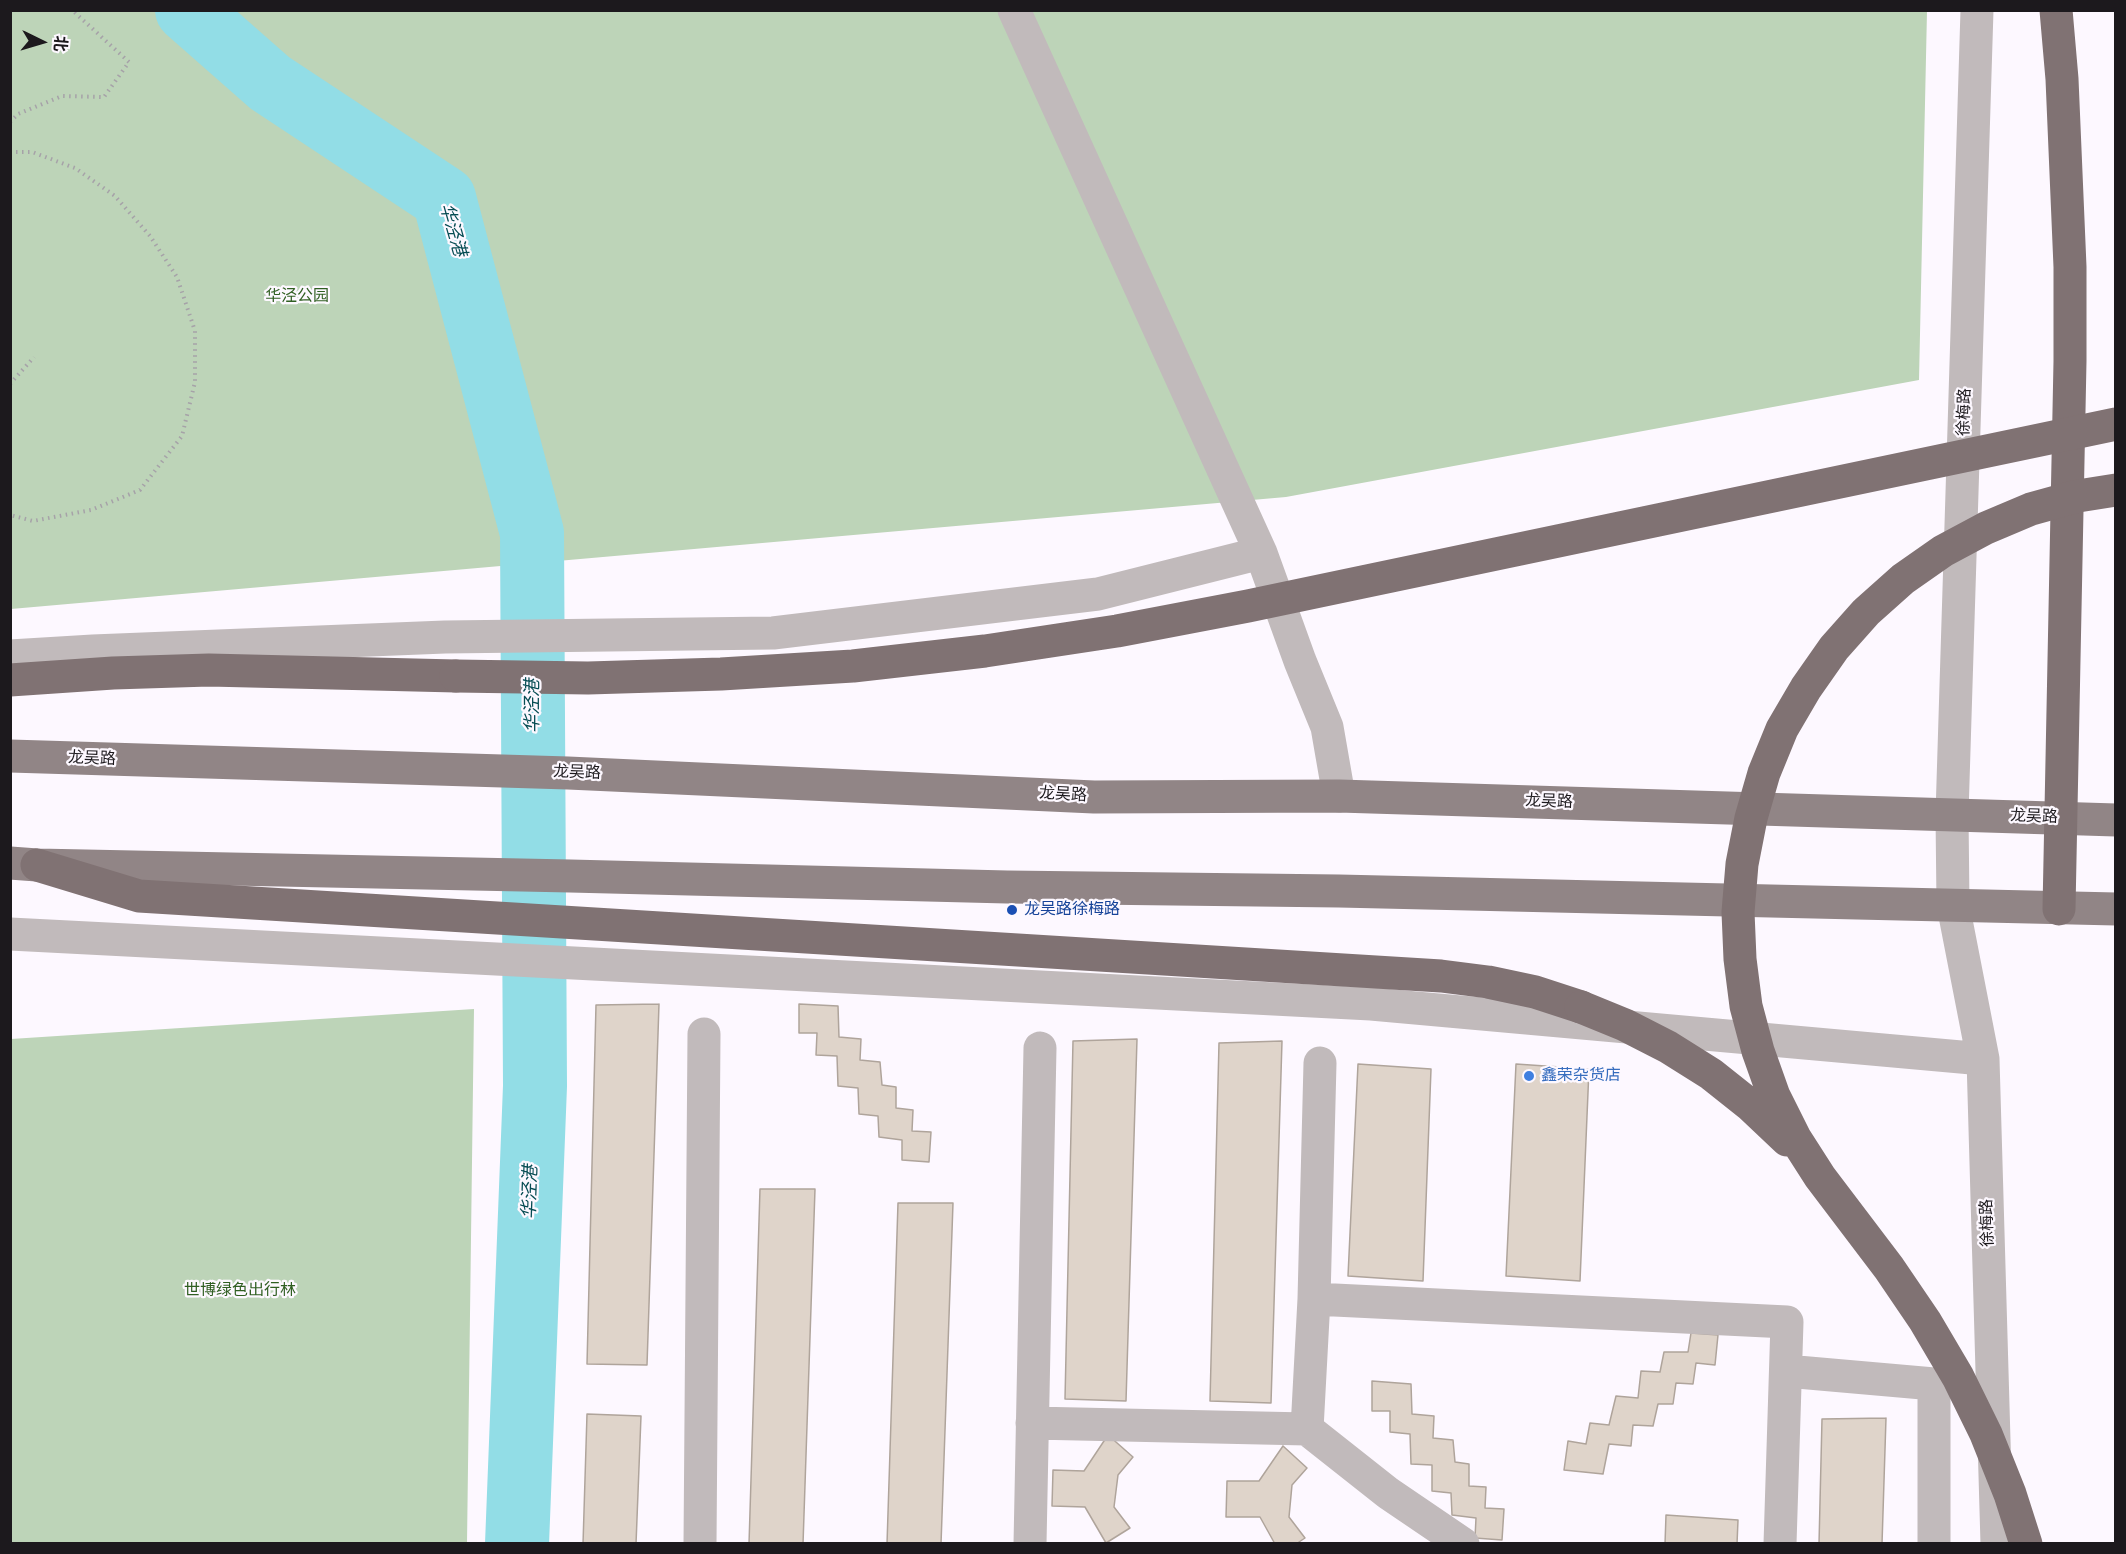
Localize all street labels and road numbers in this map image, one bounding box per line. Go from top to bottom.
street label: 徐梅路 [1955,388,1975,436]
street label: 龙吴路 [68,749,116,769]
street label: 龙吴路 [553,763,601,783]
street label: 龙吴路 [1039,784,1087,806]
street label: 龙吴路 [1525,792,1573,812]
street label: 龙吴路 [2010,807,2058,827]
street label: 徐梅路 [1978,1199,1998,1247]

